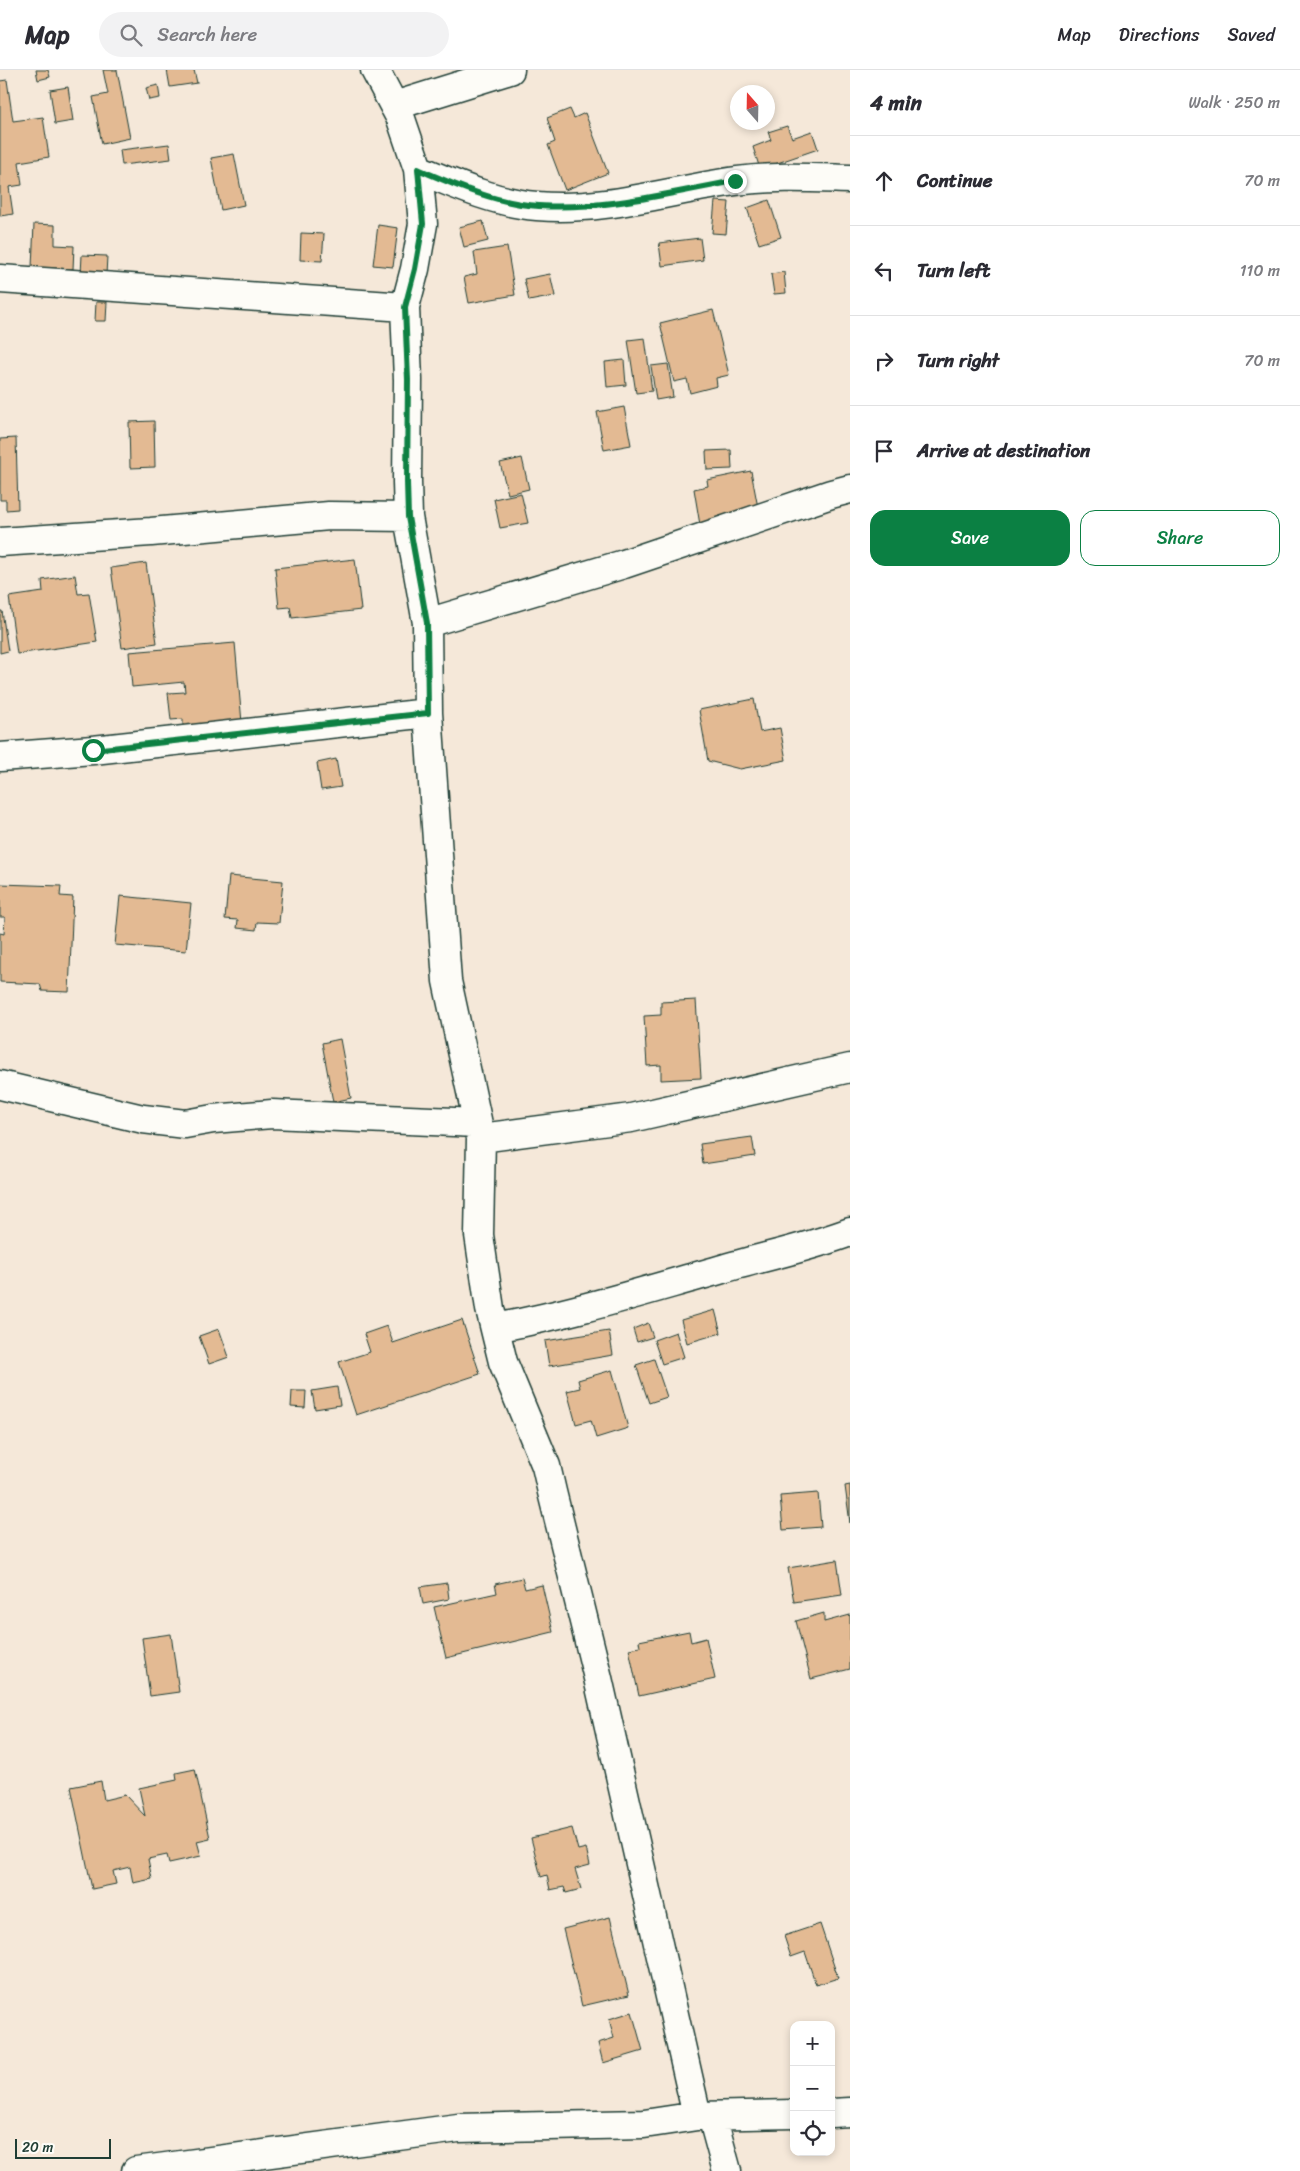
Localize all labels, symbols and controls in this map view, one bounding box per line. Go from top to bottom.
search box [99,12,449,57]
text: Map [25,14,69,56]
text: Search here [157,18,257,51]
text: Map [1058,19,1091,51]
text: Directions [1119,19,1200,51]
text: Saved [1228,19,1275,51]
icon: search [117,21,145,49]
text: 4 min [870,84,922,122]
north arrow [730,85,775,130]
text: Walk · 250 m [1188,88,1280,117]
text: Continue [917,164,993,197]
text: 70 m [1244,166,1280,195]
icon: ahead [870,167,898,195]
route end [724,170,747,193]
text: Turn left [917,254,990,287]
text: 110 m [1240,256,1280,285]
icon: left [870,257,898,285]
text: Turn right [917,344,999,377]
text: 70 m [1244,346,1280,375]
icon: right [870,347,898,375]
text: Arrive at destination [917,434,1090,467]
icon: arrive [870,437,898,465]
button: Save [870,510,1070,566]
button: Share [1080,510,1280,566]
route start [82,739,105,762]
map controls [790,2021,835,2156]
button: + [790,2021,835,2066]
button: − [790,2066,835,2111]
button: locate [790,2111,835,2156]
text: 20 m [22,2135,53,2160]
scale bar [15,2136,111,2159]

